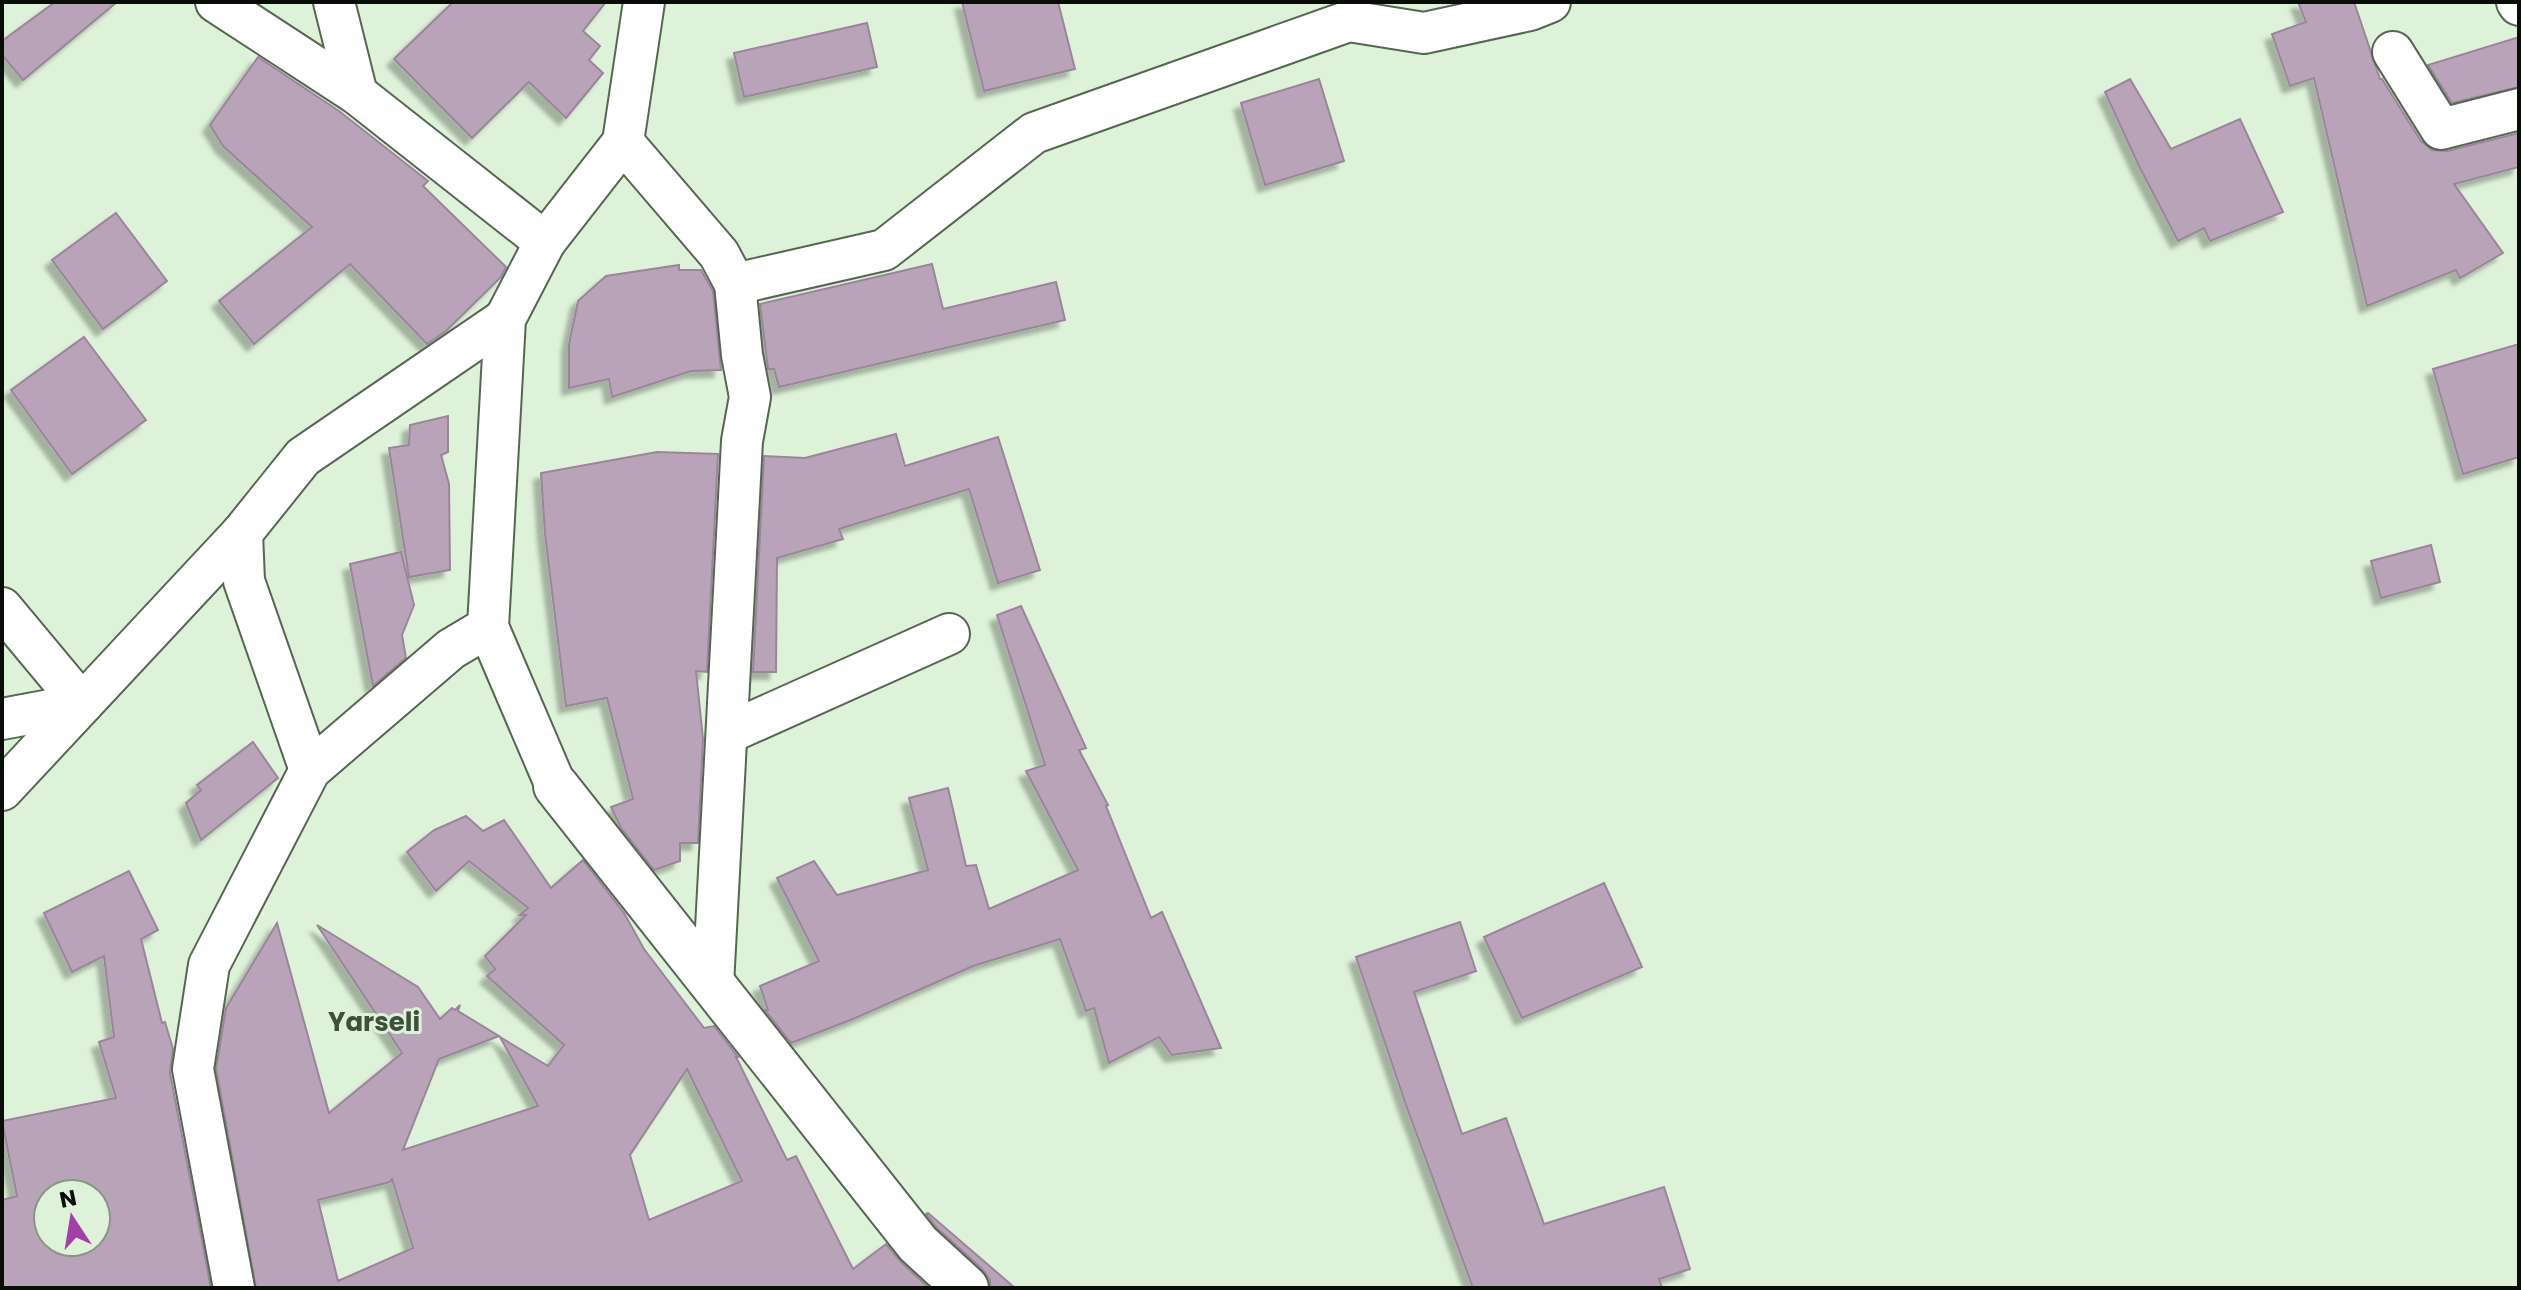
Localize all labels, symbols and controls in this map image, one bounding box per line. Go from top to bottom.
district label: Yarseli [328,1004,420,1040]
north arrow [32,1178,112,1258]
text: N [57,1182,79,1216]

